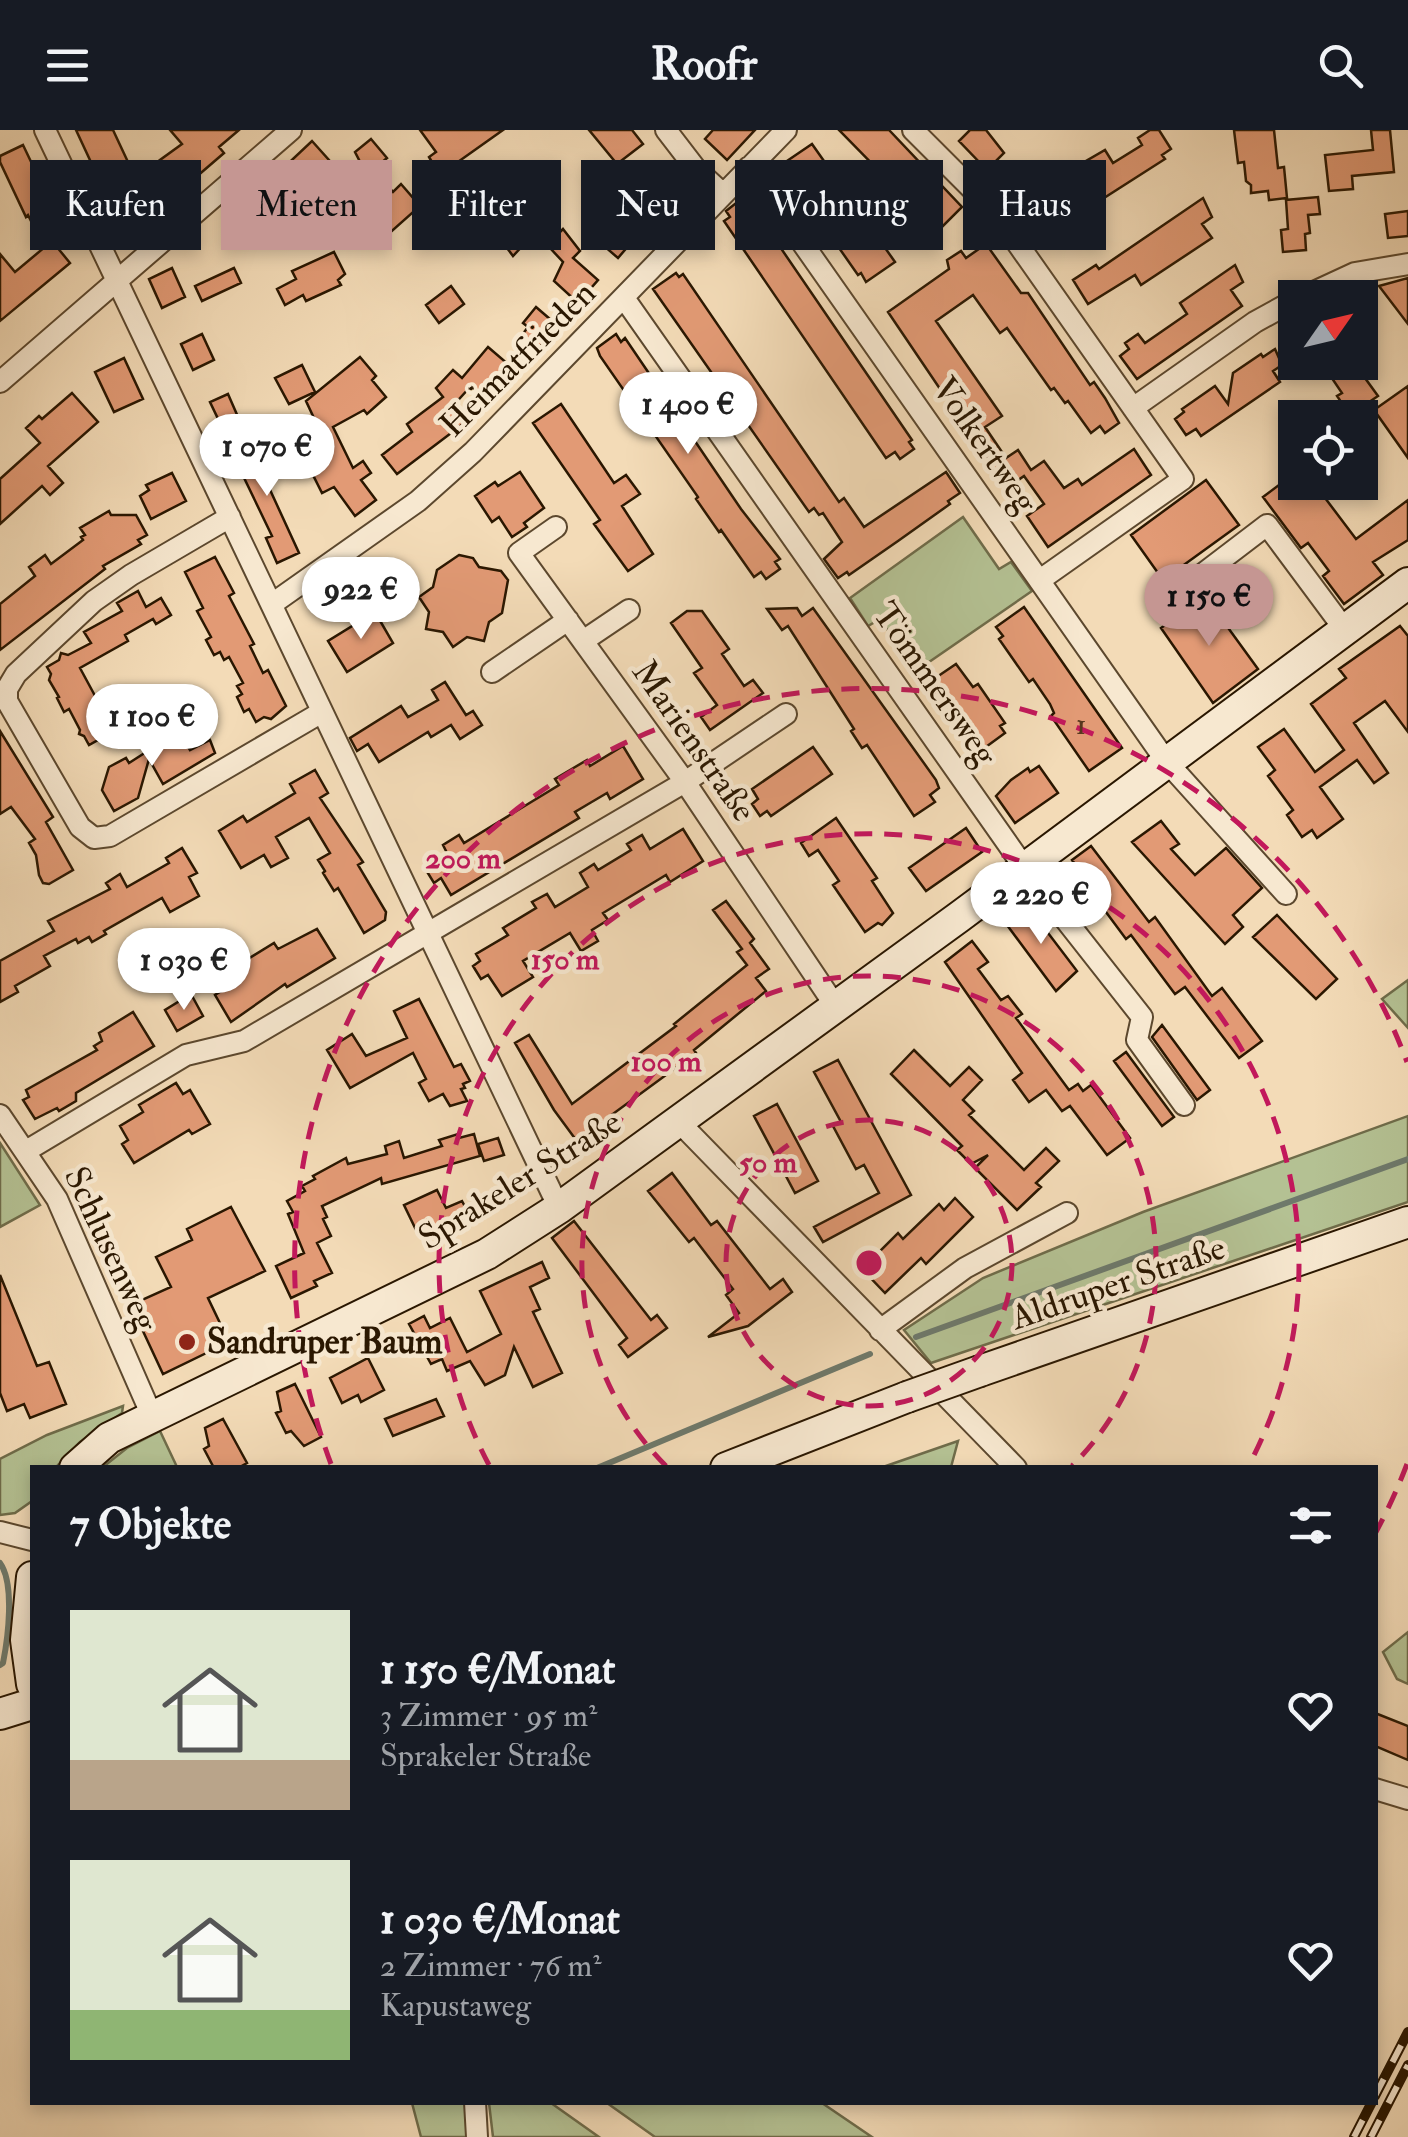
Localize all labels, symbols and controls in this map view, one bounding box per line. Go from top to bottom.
text: Roofr [651,37,757,93]
icon: menu [40,38,95,93]
icon: search [1313,38,1368,93]
chip: Kaufen [30,160,201,250]
chip: Mieten [221,160,392,250]
chip: Filter [412,160,561,250]
chip: Neu [581,160,715,250]
chip: Wohnung [735,160,943,250]
chip: Haus [963,160,1106,250]
street label: Heimatfrieden [431,272,605,446]
north arrow [1278,280,1378,380]
map controls [1278,280,1378,500]
street label: Volkertweg [922,369,1048,522]
pin: 1 400 € [596,372,780,457]
text: 1 400 € [641,384,735,424]
button: locate [1278,400,1378,500]
pin: 1 070 € [175,414,359,499]
text: 1 070 € [221,426,313,466]
pin: 922 € [291,557,431,642]
pin: 1 150 € [1117,564,1301,649]
text: 922 € [324,569,398,609]
text: 1 150 € [1166,576,1252,616]
street label: Tömmersweg [863,594,1008,775]
street label: Marienstraße [622,652,766,830]
pin: 1 100 € [60,684,244,769]
text: 1 100 € [108,696,196,736]
house number: 1 [1076,706,1086,743]
text: 200 m [425,840,501,877]
pin: 2 220 € [949,862,1133,947]
text: 2 220 € [992,874,1090,914]
pin: 1 030 € [92,928,276,1013]
text: 1 030 € [140,940,228,980]
text: 150 m [531,941,600,978]
text: 100 m [631,1043,702,1080]
street label: Sprakeler Straße [410,1100,630,1260]
text: 50 m [739,1144,798,1181]
street label: Schlusenweg [54,1160,169,1339]
street label: Aldruper Straße [1004,1226,1231,1341]
centre of rings [851,1245,887,1281]
place label: Sandruper Baum [207,1320,443,1364]
marker: Sandruper Baum [176,1331,198,1353]
icon: filters [1283,1498,1338,1553]
text: 7 Objekte [70,1499,231,1551]
text: 1 150 €/Monat [380,1644,615,1696]
icon: home [150,1650,270,1770]
icon: heart [1283,1683,1338,1738]
text: 3 Zimmer · 95 m² [380,1696,597,1736]
text: Sprakeler Straße [380,1736,591,1776]
text: 1 030 €/Monat [380,1894,620,1946]
icon: home [150,1900,270,2020]
icon: heart [1283,1933,1338,1988]
text: 2 Zimmer · 76 m² [380,1946,601,1986]
text: Kapustaweg [380,1986,531,2026]

